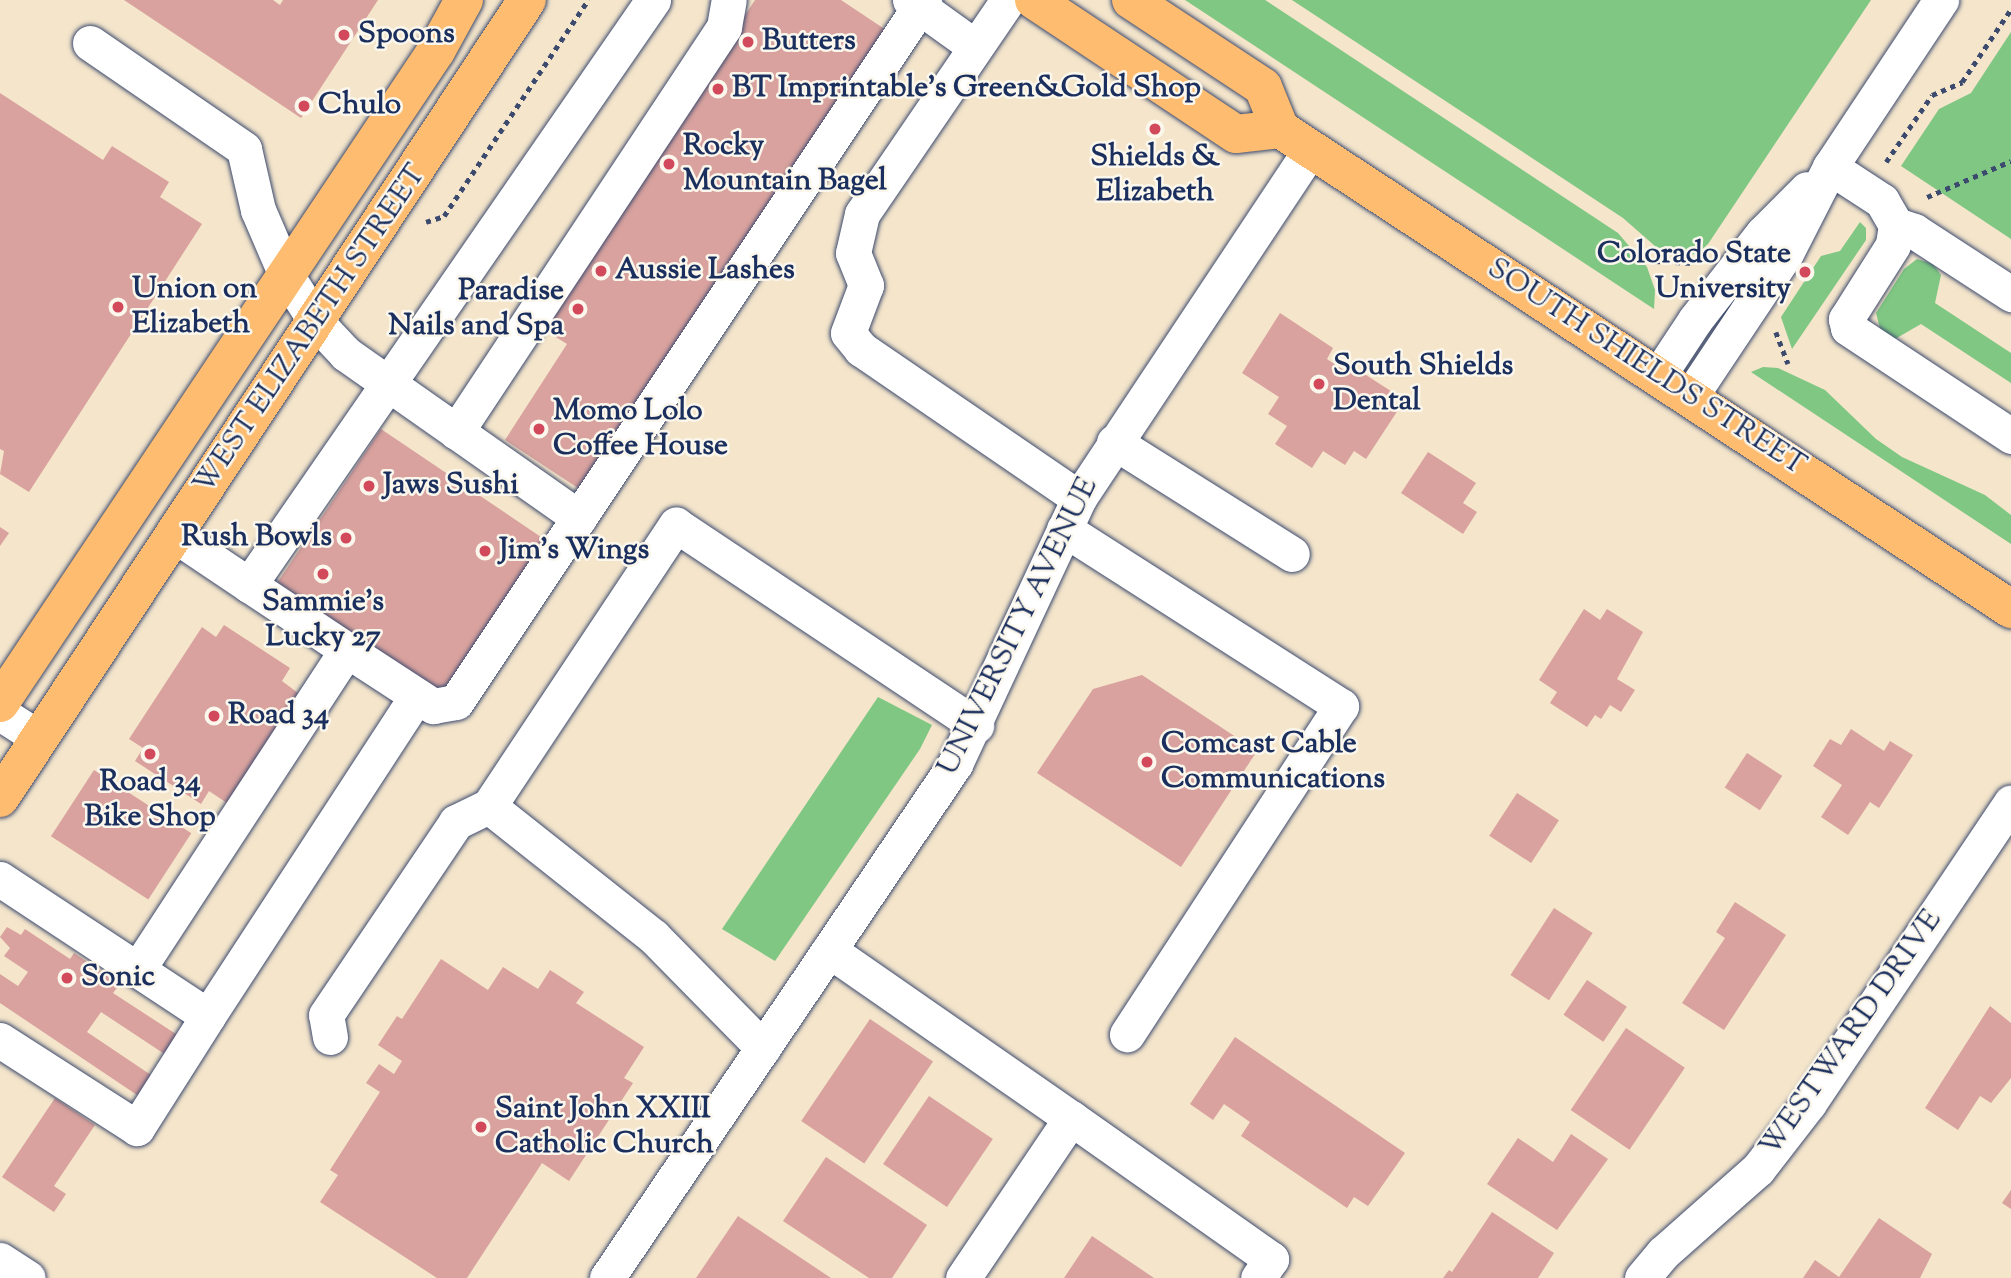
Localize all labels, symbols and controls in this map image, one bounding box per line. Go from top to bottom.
place label: Spoons [358,17,455,53]
place label: Butters [762,24,856,60]
marker: Spoons [336,27,352,43]
marker: Butters [740,34,756,50]
place label: BT Imprintable's Green&Gold Shop [732,71,1201,107]
marker: BT Imprintable's Green&Gold Shop [710,81,726,97]
place label: Chulo [318,88,401,124]
marker: Chulo [296,98,312,114]
marker: Shields & Elizabeth [1147,121,1163,137]
place label: Rocky Mountain Bagel [683,129,887,200]
place label: Shields & Elizabeth [1090,140,1220,210]
marker: Rocky Mountain Bagel [661,156,677,172]
street label: WEST ELIZABETH STREET [187,158,435,502]
place label: Colorado State University [1597,237,1791,308]
street label: SOUTH SHIELDS STREET [1480,251,1812,485]
place label: Aussie Lashes [615,253,795,289]
marker: Aussie Lashes [593,263,609,279]
marker: Colorado State University [1797,264,1813,280]
place label: Union on Elizabeth [132,272,257,342]
place label: Paradise Nails and Spa [388,274,564,344]
marker: Union on Elizabeth [110,299,126,315]
marker: Paradise Nails and Spa [570,301,586,317]
place label: South Shields Dental [1333,349,1513,420]
marker: South Shields Dental [1311,376,1327,392]
place label: Momo Lolo Coffee House [553,394,728,464]
marker: Momo Lolo Coffee House [531,421,547,437]
place label: Jaws Sushi [383,468,519,504]
street label: UNIVERSITY AVENUE [931,472,1107,782]
marker: Jaws Sushi [361,478,377,494]
place label: Rush Bowls [181,520,332,556]
marker: Rush Bowls [338,530,354,546]
place label: Jim's Wings [499,533,649,569]
marker: Jim's Wings [477,543,493,559]
marker: Sammie's Lucky 27 [315,566,331,582]
place label: Sammie's Lucky 27 [262,585,384,656]
place label: Road 34 [228,698,329,734]
marker: Road 34 [206,708,222,724]
place label: Comcast Cable Communications [1161,727,1385,798]
marker: Road 34 Bike Shop [142,746,158,762]
marker: Comcast Cable Communications [1139,754,1155,770]
place label: Road 34 Bike Shop [84,765,216,836]
street label: WESTWARD DRIVE [1753,904,1951,1164]
place label: Sonic [81,960,155,996]
marker: Sonic [59,970,75,986]
place label: Saint John XXIII Catholic Church [495,1092,714,1162]
marker: Saint John XXIII Catholic Church [473,1119,489,1135]

